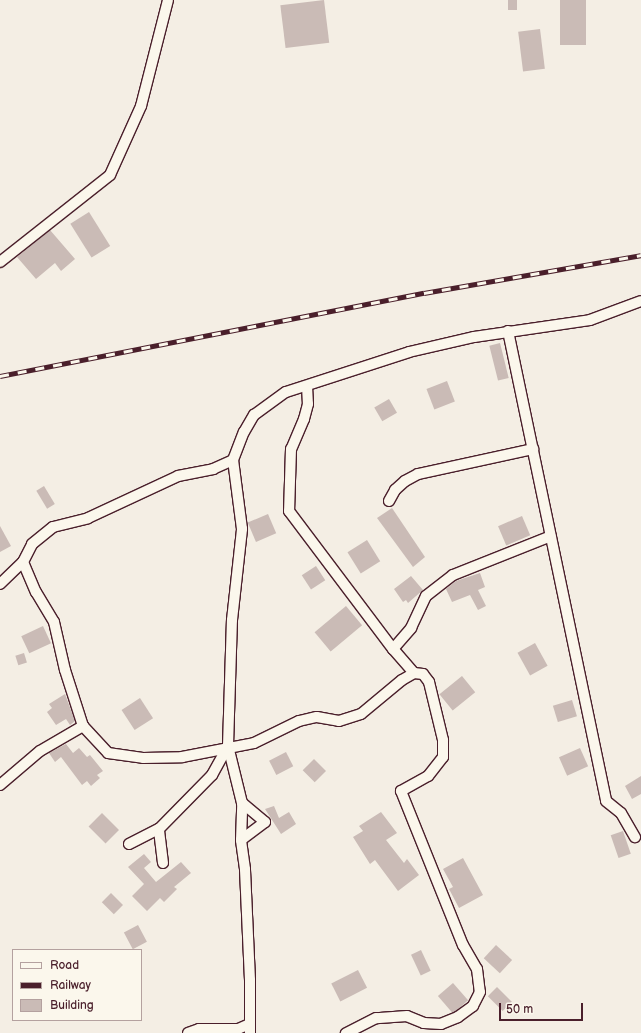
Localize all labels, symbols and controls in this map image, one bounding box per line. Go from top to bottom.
legend [12,949,142,1021]
text: Road [50,958,79,973]
text: Railway [50,978,91,993]
scale bar [501,995,585,1021]
text: Building [50,998,94,1013]
text: 50 m [506,1002,533,1017]

